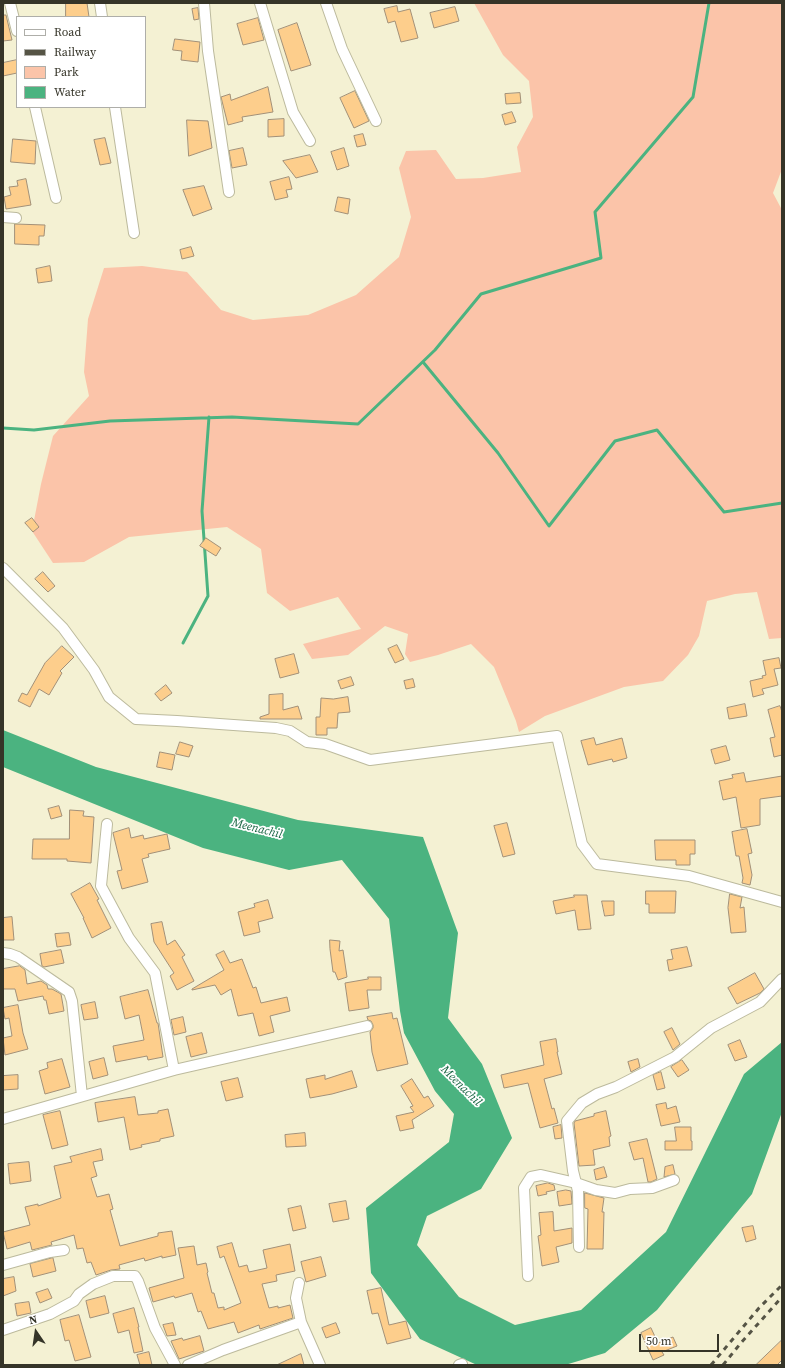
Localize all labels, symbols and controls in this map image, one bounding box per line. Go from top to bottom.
legend [16,16,146,108]
text: Road [54,24,81,40]
text: Railway [54,44,96,60]
text: Park [54,64,79,80]
text: Water [54,84,86,100]
water label: Meenachil [230,816,284,842]
water label: Meenachil [438,1063,484,1109]
north arrow [16,1312,56,1352]
text: N [28,1312,39,1328]
scale bar [641,1326,721,1352]
text: 50 m [646,1333,672,1349]

